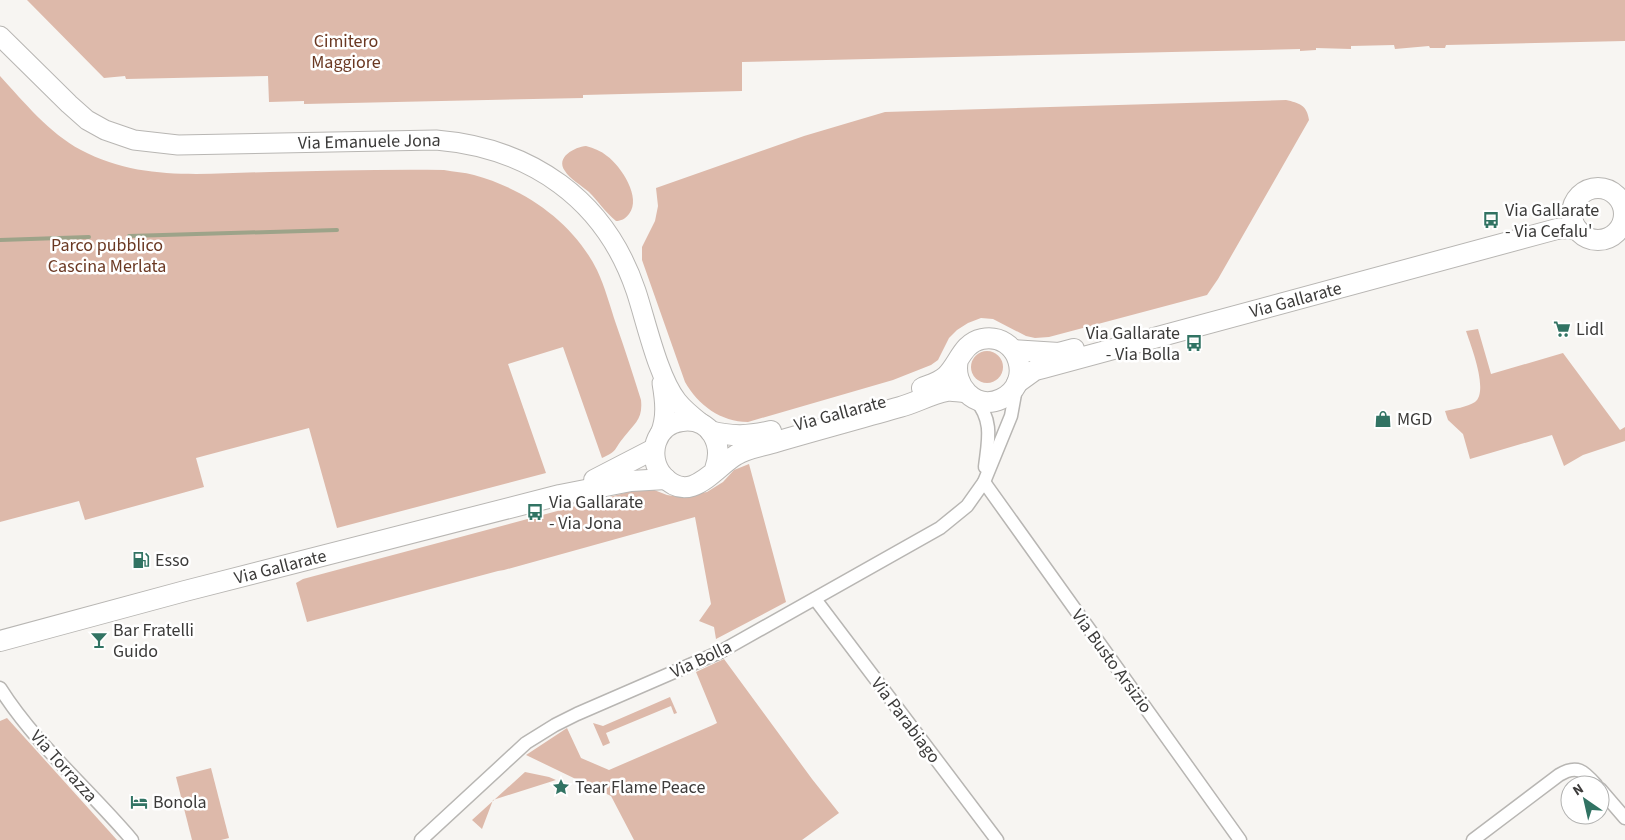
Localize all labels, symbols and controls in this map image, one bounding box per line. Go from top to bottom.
park label: Cimitero Maggiore [311,29,381,75]
street label: Via Emanuele Jona [298,128,442,156]
place label: Via Gallarate - Via Cefalu' [1505,198,1599,244]
bus stop icon: Via Gallarate - Via Cefalu' [1481,210,1501,230]
park label: Parco pubblico Cascina Merlata [48,233,166,279]
street label: Via Gallarate [1247,276,1344,325]
place label: Lidl [1576,317,1604,342]
supermarket icon: Lidl [1552,319,1572,339]
place label: Via Gallarate - Via Bolla [1086,321,1180,367]
bus stop icon: Via Gallarate - Via Bolla [1184,333,1204,353]
street label: Via Gallarate [791,389,889,438]
place label: MGD [1397,407,1432,432]
shop icon: MGD [1373,409,1393,429]
place label: Via Gallarate - Via Jona [549,490,643,536]
bus stop icon: Via Gallarate - Via Jona [525,502,545,522]
street label: Via Gallarate [232,543,329,591]
place label: Esso [155,548,189,573]
fuel station icon: Esso [131,550,151,570]
street label: Via Busto Arsizio [1065,604,1158,718]
place label: Bar Fratelli Guido [113,618,194,664]
bar icon: Bar Fratelli Guido [89,630,109,650]
street label: Via Bolla [666,634,736,685]
street label: Via Parabiago [865,672,946,768]
street label: Via Torrazza [24,725,103,808]
place label: Tear Flame Peace [575,775,705,800]
north arrow [1560,775,1610,825]
place icon: Tear Flame Peace [551,777,571,797]
text: N [1569,779,1588,801]
place label: Bonola [153,790,207,815]
hotel icon: Bonola [129,792,149,812]

